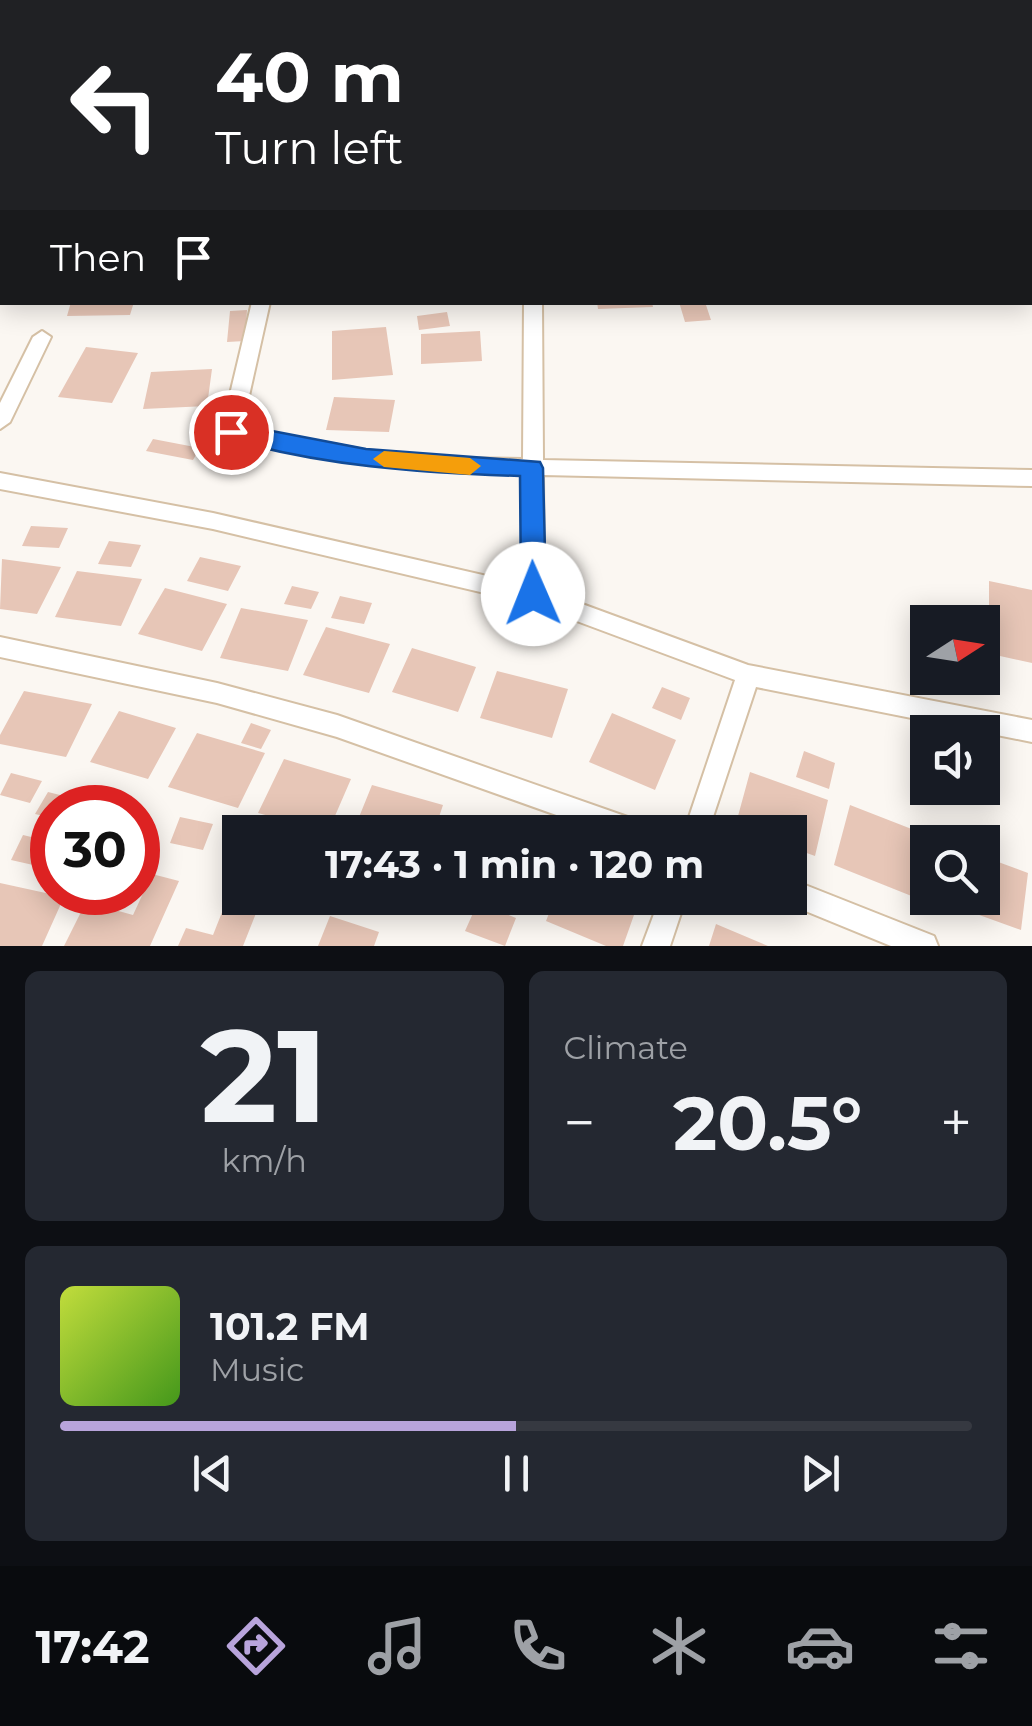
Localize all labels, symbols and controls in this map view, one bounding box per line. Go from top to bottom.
text: 40 m [215,34,404,120]
icon: left [50,40,180,170]
text: Turn left [215,120,403,175]
icon: arrive [166,230,221,285]
text: Then [50,234,146,281]
pin [189,390,274,475]
icon: arrive [204,405,259,460]
position arrow [481,542,585,646]
north arrow [910,605,1000,695]
map controls [910,605,1000,915]
button: sound [910,715,1000,805]
speed limit sign: 30 [30,785,160,915]
button: search [910,825,1000,915]
text: 17:43 · 1 min · 120 m [325,841,704,888]
text: 21 [200,996,328,1155]
text: Climate [564,1028,688,1067]
text: 20.5° [673,1077,862,1169]
text: − [564,1089,595,1156]
text: + [940,1089,972,1156]
text: km/h [222,1141,307,1180]
text: 101.2 FM [210,1303,370,1350]
text: Music [210,1350,304,1389]
icon: previous [185,1446,240,1501]
icon: pause [489,1446,544,1501]
icon: next [793,1446,848,1501]
icon: directions [221,1611,291,1681]
icon: music [362,1611,432,1681]
icon: phone [503,1611,573,1681]
icon: climate [644,1611,714,1681]
icon: car [785,1611,855,1681]
icon: filters [926,1611,996,1681]
text: 17:42 [36,1619,150,1674]

